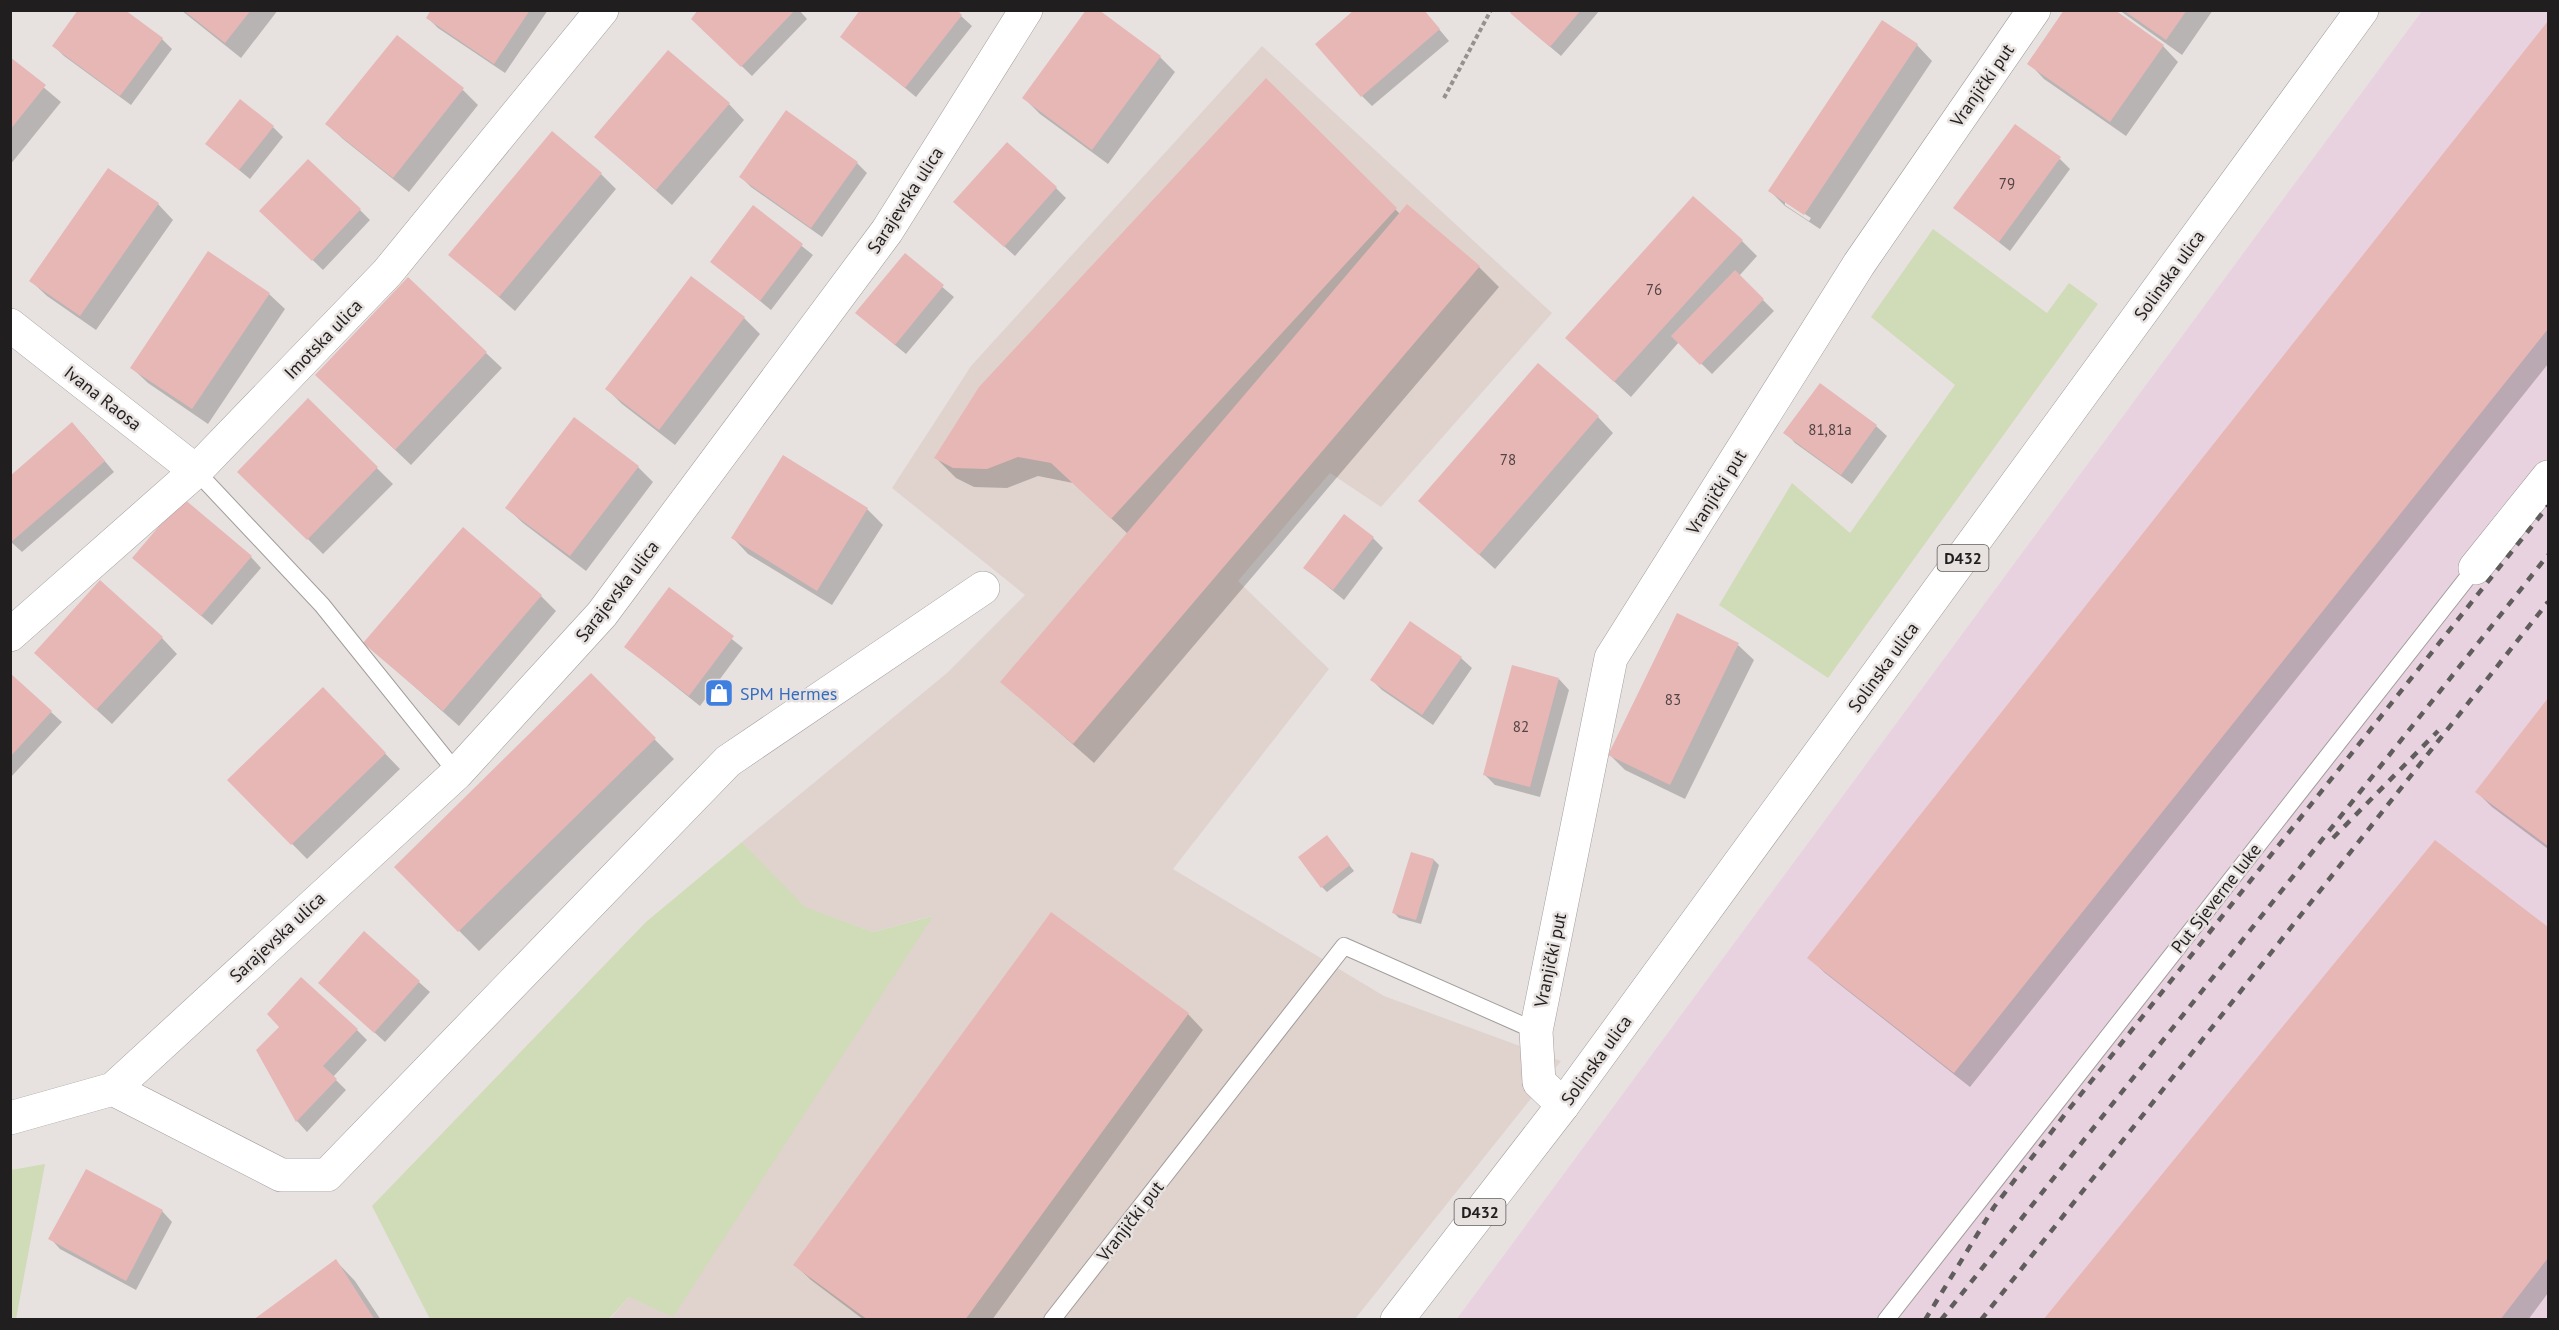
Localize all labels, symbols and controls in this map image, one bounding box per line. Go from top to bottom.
street label: Vranjički put [1945,39,2019,132]
street label: Sarajevska ulica [862,142,948,258]
house number: 79 [1999,174,2015,193]
street label: Solinska ulica [2129,225,2209,325]
house number: 76 [1646,280,1662,299]
street label: Imotska ulica [279,294,367,384]
street label: Ivana Raosa [60,361,146,435]
house number: 81,81a [1808,420,1852,439]
street label: Vranjički put [1680,445,1751,540]
house number: 78 [1500,450,1516,469]
street label: Sarajevska ulica [570,536,664,646]
road number: D432 [1938,545,1988,571]
street label: Solinska ulica [1843,617,1923,717]
shop icon: SPM Hermes [703,677,735,709]
place label: SPM Hermes [740,682,837,705]
house number: 83 [1665,690,1681,709]
house number: 82 [1513,717,1529,736]
street label: Put Sjeverne luke [2166,838,2266,958]
street label: Sarajevska ulica [224,887,330,987]
street label: Vranjički put [1529,911,1571,1010]
street label: Solinska ulica [1556,1010,1636,1110]
street label: Vranjički put [1091,1176,1169,1267]
road number: D432 [1454,1199,1506,1225]

